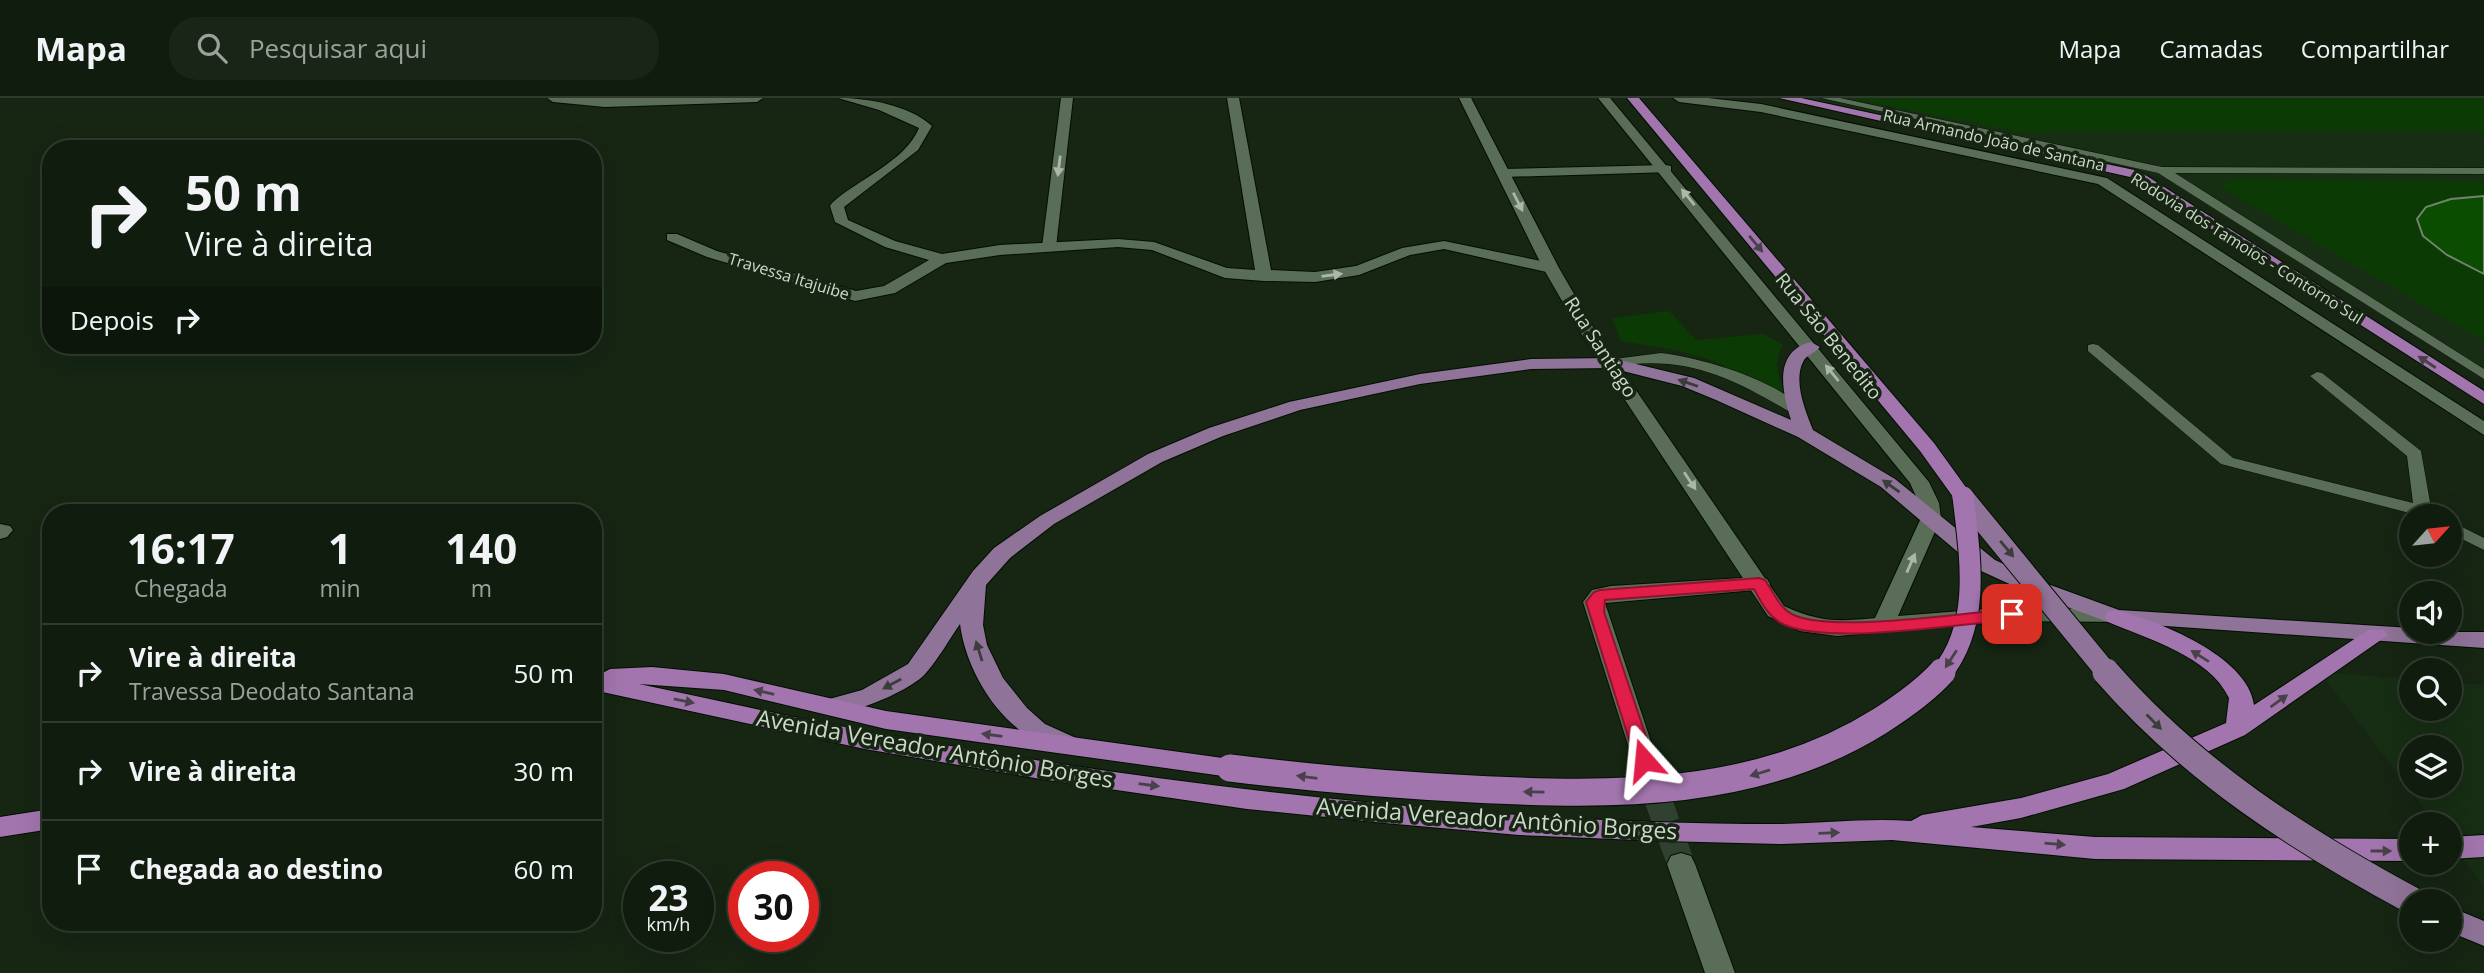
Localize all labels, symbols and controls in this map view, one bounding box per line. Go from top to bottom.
search box [169,17,659,80]
text: Mapa [35,26,127,71]
icon: search [193,29,231,67]
text: Pesquisar aqui [249,30,427,66]
text: Mapa [2058,32,2121,65]
text: Camadas [2159,32,2263,65]
text: Compartilhar [2301,32,2449,65]
street label: Rua Armando João de Santana [1881,104,2107,176]
one-way arrow [1053,155,1064,177]
text: 50 m [185,159,302,225]
street label: Rodovia dos Tamoios - Contorno Sul [2127,167,2367,329]
icon: right [70,168,161,259]
one-way arrow [1681,188,1696,205]
one-way arrow [1511,193,1523,213]
text: Vire à direita [185,222,374,265]
one-way arrow [1748,235,1764,253]
street label: Travessa Itajuibe [726,247,852,305]
street label: Rua São Benedito [1770,267,1888,405]
one-way arrow [1321,269,1343,280]
street label: Rua Santiago [1559,292,1643,402]
icon: right [168,301,206,339]
text: Depois [70,302,154,338]
one-way arrow [2417,356,2436,369]
one-way arrow [1825,364,1840,381]
one-way arrow [1678,377,1699,388]
one-way arrow [1683,472,1697,490]
one-way arrow [1882,479,1900,493]
north arrow [2399,504,2462,567]
map controls [2399,504,2462,952]
text: 16:17 [127,519,235,576]
text: 1 [328,519,352,576]
text: 140 [445,519,517,576]
one-way arrow [1999,540,2015,558]
one-way arrow [1905,553,1917,573]
text: Chegada [134,572,228,604]
text: min [319,572,361,604]
text: m [471,572,492,604]
button: sound [2399,581,2462,644]
pin [1982,584,2042,644]
icon: arrive [1993,595,2031,633]
text: Vire à direita [129,639,297,675]
one-way arrow [974,640,984,661]
one-way arrow [1945,649,1958,669]
one-way arrow [2190,649,2210,662]
icon: right [70,654,108,692]
text: 50 m [513,655,574,691]
button: search [2399,658,2462,721]
text: Travessa Deodato Santana [129,675,415,707]
one-way arrow [883,678,902,690]
one-way arrow [753,686,775,697]
one-way arrow [2270,694,2288,708]
one-way arrow [673,696,695,707]
street label: Avenida Vereador Antônio Borges [754,701,1116,795]
one-way arrow [2145,714,2162,730]
position arrow [1607,723,1681,797]
one-way arrow [981,729,1003,740]
button: layers [2399,735,2462,798]
icon: right [70,752,108,790]
text: Vire à direita [129,753,297,789]
text: 30 m [513,753,574,789]
one-way arrow [1749,768,1770,778]
one-way arrow [1296,772,1318,783]
one-way arrow [1138,779,1160,790]
one-way arrow [1523,786,1545,798]
street label: Avenida Vereador Antônio Borges [1316,789,1678,847]
button: + [2399,812,2462,875]
one-way arrow [1818,827,1840,838]
one-way arrow [2045,839,2067,850]
one-way arrow [2370,845,2392,857]
icon: arrive [70,850,108,888]
text: Chegada ao destino [129,851,383,887]
text: 60 m [513,851,574,887]
speed limit sign: 30 [728,861,819,952]
text: 23 [648,874,689,921]
button: − [2399,889,2462,952]
text: km/h [647,912,690,936]

